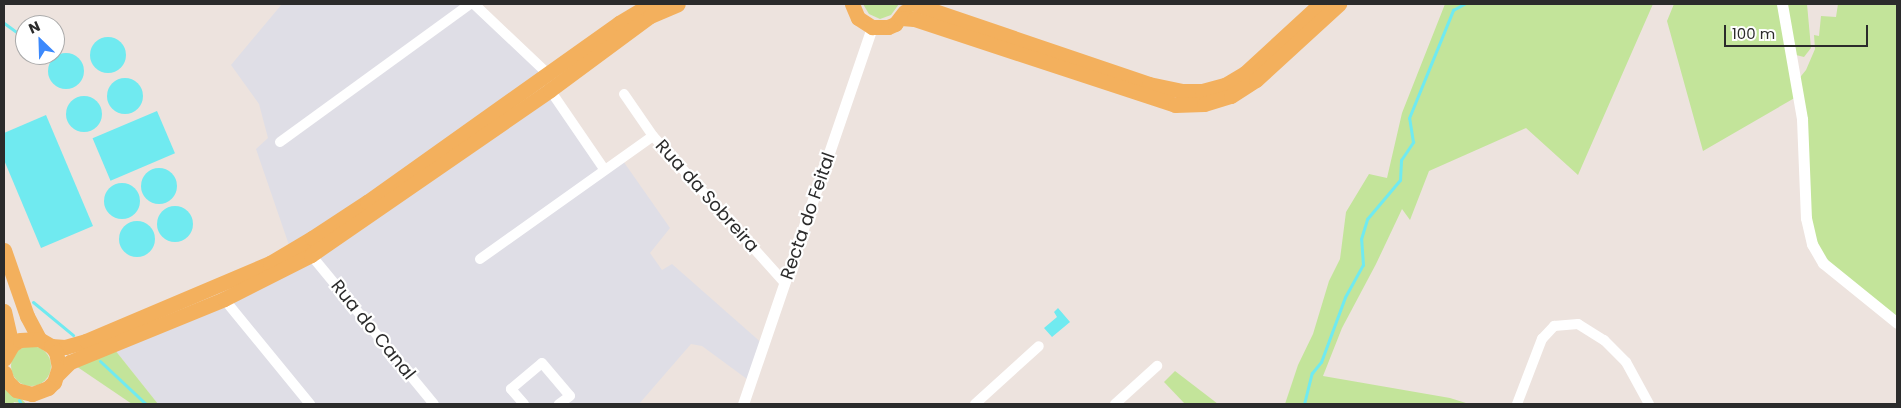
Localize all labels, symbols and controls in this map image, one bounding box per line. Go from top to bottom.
north arrow [15,15,65,65]
scale bar [1726,15,1870,47]
text: N [25,16,43,38]
text: 100 m [1732,23,1775,44]
street label: Rua da Sobreira [651,135,763,257]
street label: Recta do Feital [776,150,840,282]
street label: Rua do Canal [326,276,420,384]

